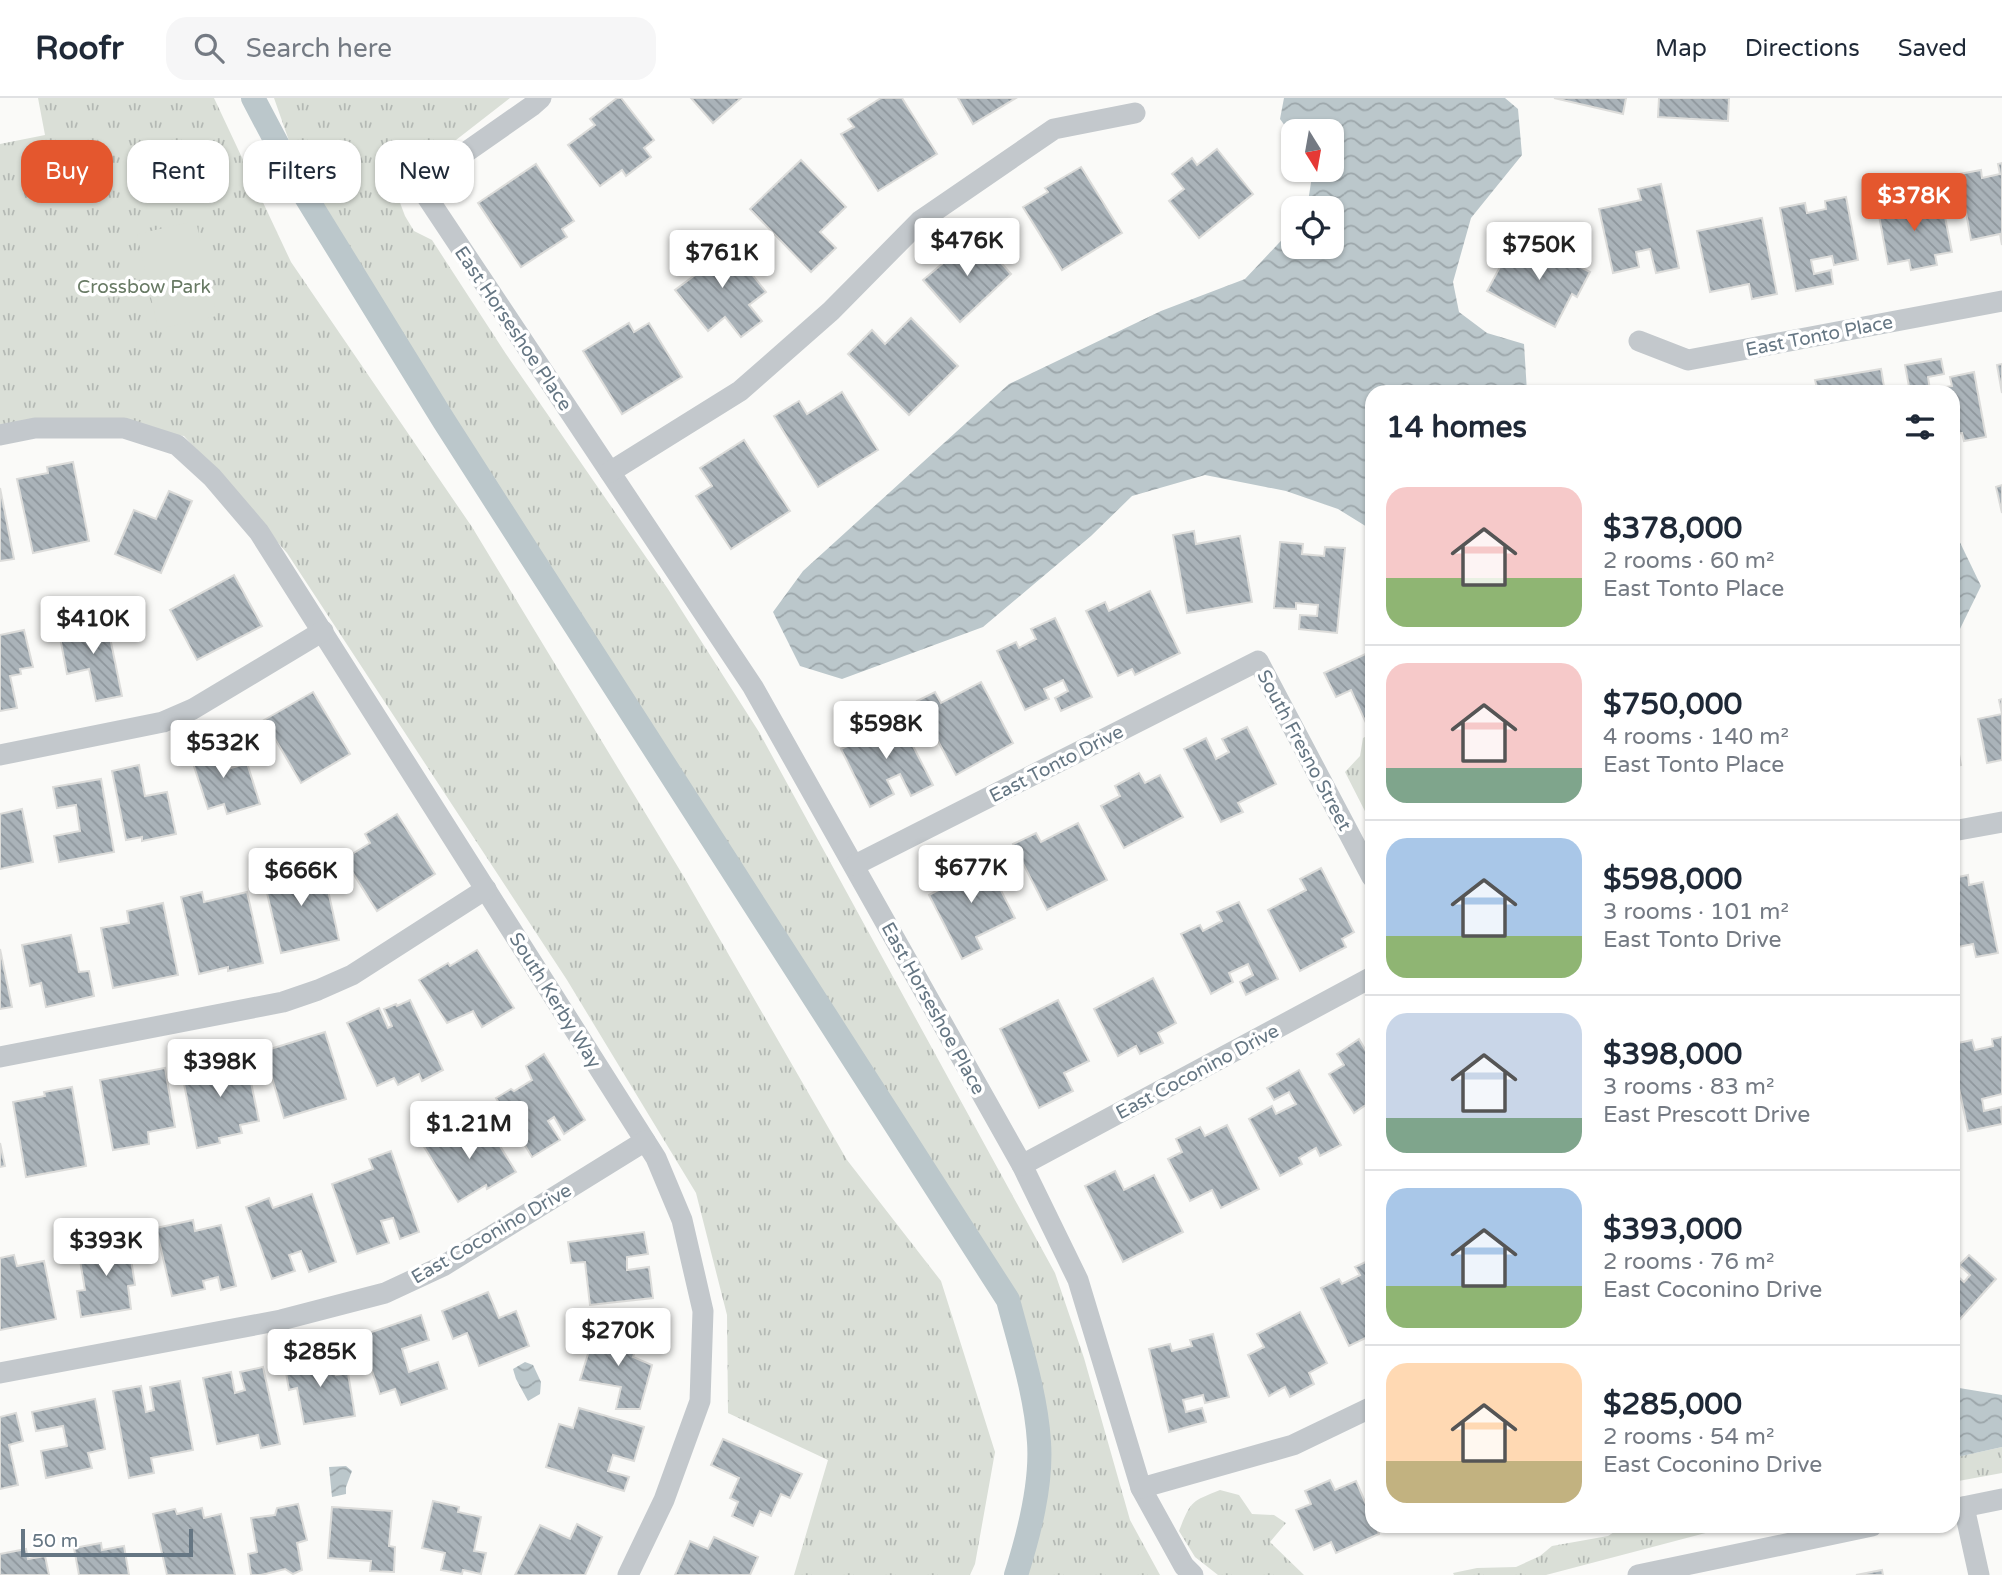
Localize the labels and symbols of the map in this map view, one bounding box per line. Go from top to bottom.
north arrow [1281,119,1344,182]
pin: $378K [1865,174,1963,233]
pin: $476K [918,218,1016,278]
pin: $750K [1490,222,1588,282]
pin: $761K [673,230,771,290]
street label: East Horseshoe Place [450,242,576,415]
park label: Crossbow Park [77,276,211,298]
street label: East Tonto Place [1744,311,1895,361]
pin: $410K [44,596,142,656]
street label: South Fresno Street [1252,666,1356,835]
pin: $598K [837,702,935,761]
pin: $532K [174,720,272,780]
street label: East Tonto Drive [986,721,1127,807]
pin: $677K [922,846,1020,905]
pin: $666K [252,848,350,908]
street label: East Horseshoe Place [877,919,990,1098]
street label: South Kerby Way [505,929,606,1072]
street label: East Coconino Drive [1112,1020,1283,1124]
pin: $398K [171,1040,269,1099]
pin: $1.21M [412,1102,526,1161]
street label: East Coconino Drive [408,1179,575,1289]
pin: $393K [57,1218,155,1278]
pin: $270K [569,1308,667,1368]
pin: $285K [271,1330,369,1389]
scale bar [21,1526,192,1558]

